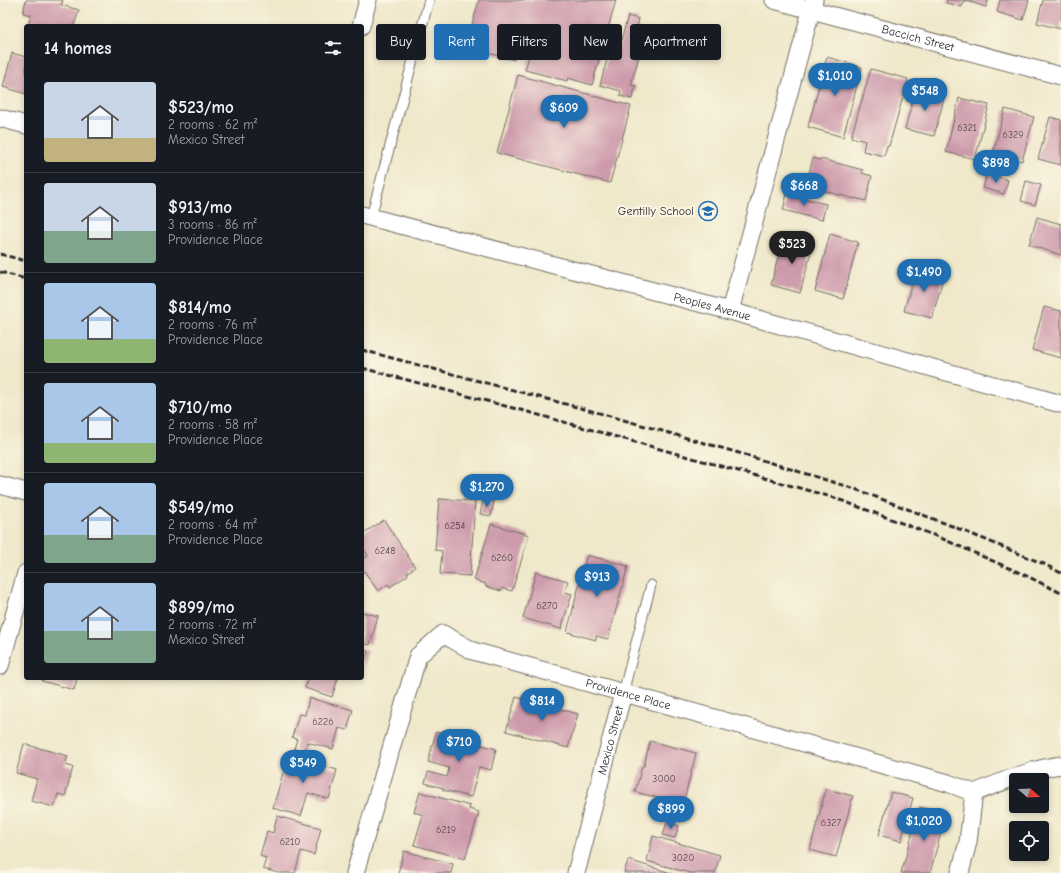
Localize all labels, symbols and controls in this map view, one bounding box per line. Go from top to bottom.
street label: Baccich Street [880,22,956,55]
chip: Buy [376,24,426,60]
chip: Rent [434,24,489,60]
chip: Filters [497,24,561,60]
chip: New [569,24,622,60]
chip: Apartment [630,24,721,60]
icon: filters [322,37,344,59]
text: 14 homes [44,39,111,58]
pin: $1,010 [802,63,868,97]
text: $1,010 [817,68,853,83]
pin: $548 [901,78,949,112]
text: $548 [911,83,939,98]
pin: $609 [540,95,588,129]
icon: home [76,98,124,146]
text: $523/mo [168,98,234,117]
text: $609 [550,100,578,115]
text: 2 rooms · 62 m² [168,117,257,132]
house number: 6321 [957,122,977,134]
house number: 6329 [1002,129,1024,141]
text: Mexico Street [168,132,245,147]
pin: $898 [972,150,1020,184]
text: $898 [982,155,1010,170]
pin: $668 [780,173,828,207]
text: $668 [790,178,818,193]
text: $913/mo [168,198,232,217]
icon: home [76,199,124,247]
school or university icon: Gentilly School [697,200,719,222]
place label: Gentilly School [618,204,694,218]
text: 3 rooms · 86 m² [168,217,257,232]
pin: $523 [768,231,816,265]
text: Providence Place [168,232,263,247]
text: $523 [778,236,806,251]
pin: $1,490 [891,259,957,293]
text: $1,490 [906,264,942,279]
street label: Peoples Avenue [672,290,752,323]
text: $814/mo [168,298,231,317]
icon: home [76,299,124,347]
text: 2 rooms · 76 m² [168,317,256,332]
text: Providence Place [168,332,263,347]
text: $710/mo [168,398,232,417]
icon: home [76,399,124,447]
text: 2 rooms · 58 m² [168,417,257,432]
text: Providence Place [168,432,263,447]
pin: $1,270 [454,474,520,508]
text: $1,270 [469,479,505,494]
text: $549/mo [168,498,234,517]
icon: home [76,499,124,547]
text: 2 rooms · 64 m² [168,517,257,532]
house number: 6254 [445,520,466,532]
text: Providence Place [168,532,263,547]
house number: 6248 [375,545,395,557]
house number: 6260 [491,552,513,564]
pin: $913 [573,564,621,598]
text: $913 [584,569,610,584]
text: $899/mo [168,598,235,617]
icon: home [76,599,124,647]
house number: 6270 [536,600,558,612]
text: 2 rooms · 72 m² [168,617,256,632]
text: Mexico Street [168,632,245,647]
street label: Providence Place [584,676,672,713]
pin: $814 [518,688,566,722]
text: $814 [529,693,555,708]
street label: Mexico Street [595,704,626,776]
house number: 6226 [312,716,334,728]
pin: $710 [435,729,483,763]
text: $710 [446,734,472,749]
pin: $549 [279,750,327,784]
text: $549 [289,755,317,770]
house number: 3000 [652,773,676,785]
north arrow [1009,773,1049,813]
map controls [1009,773,1049,861]
pin: $899 [647,796,695,830]
text: $899 [657,801,685,816]
pin: $1,020 [891,808,957,842]
text: $1,020 [906,813,942,828]
house number: 6327 [821,817,841,829]
button: locate [1009,821,1049,861]
house number: 6219 [436,824,456,836]
house number: 6210 [280,836,300,848]
house number: 3020 [672,852,694,864]

